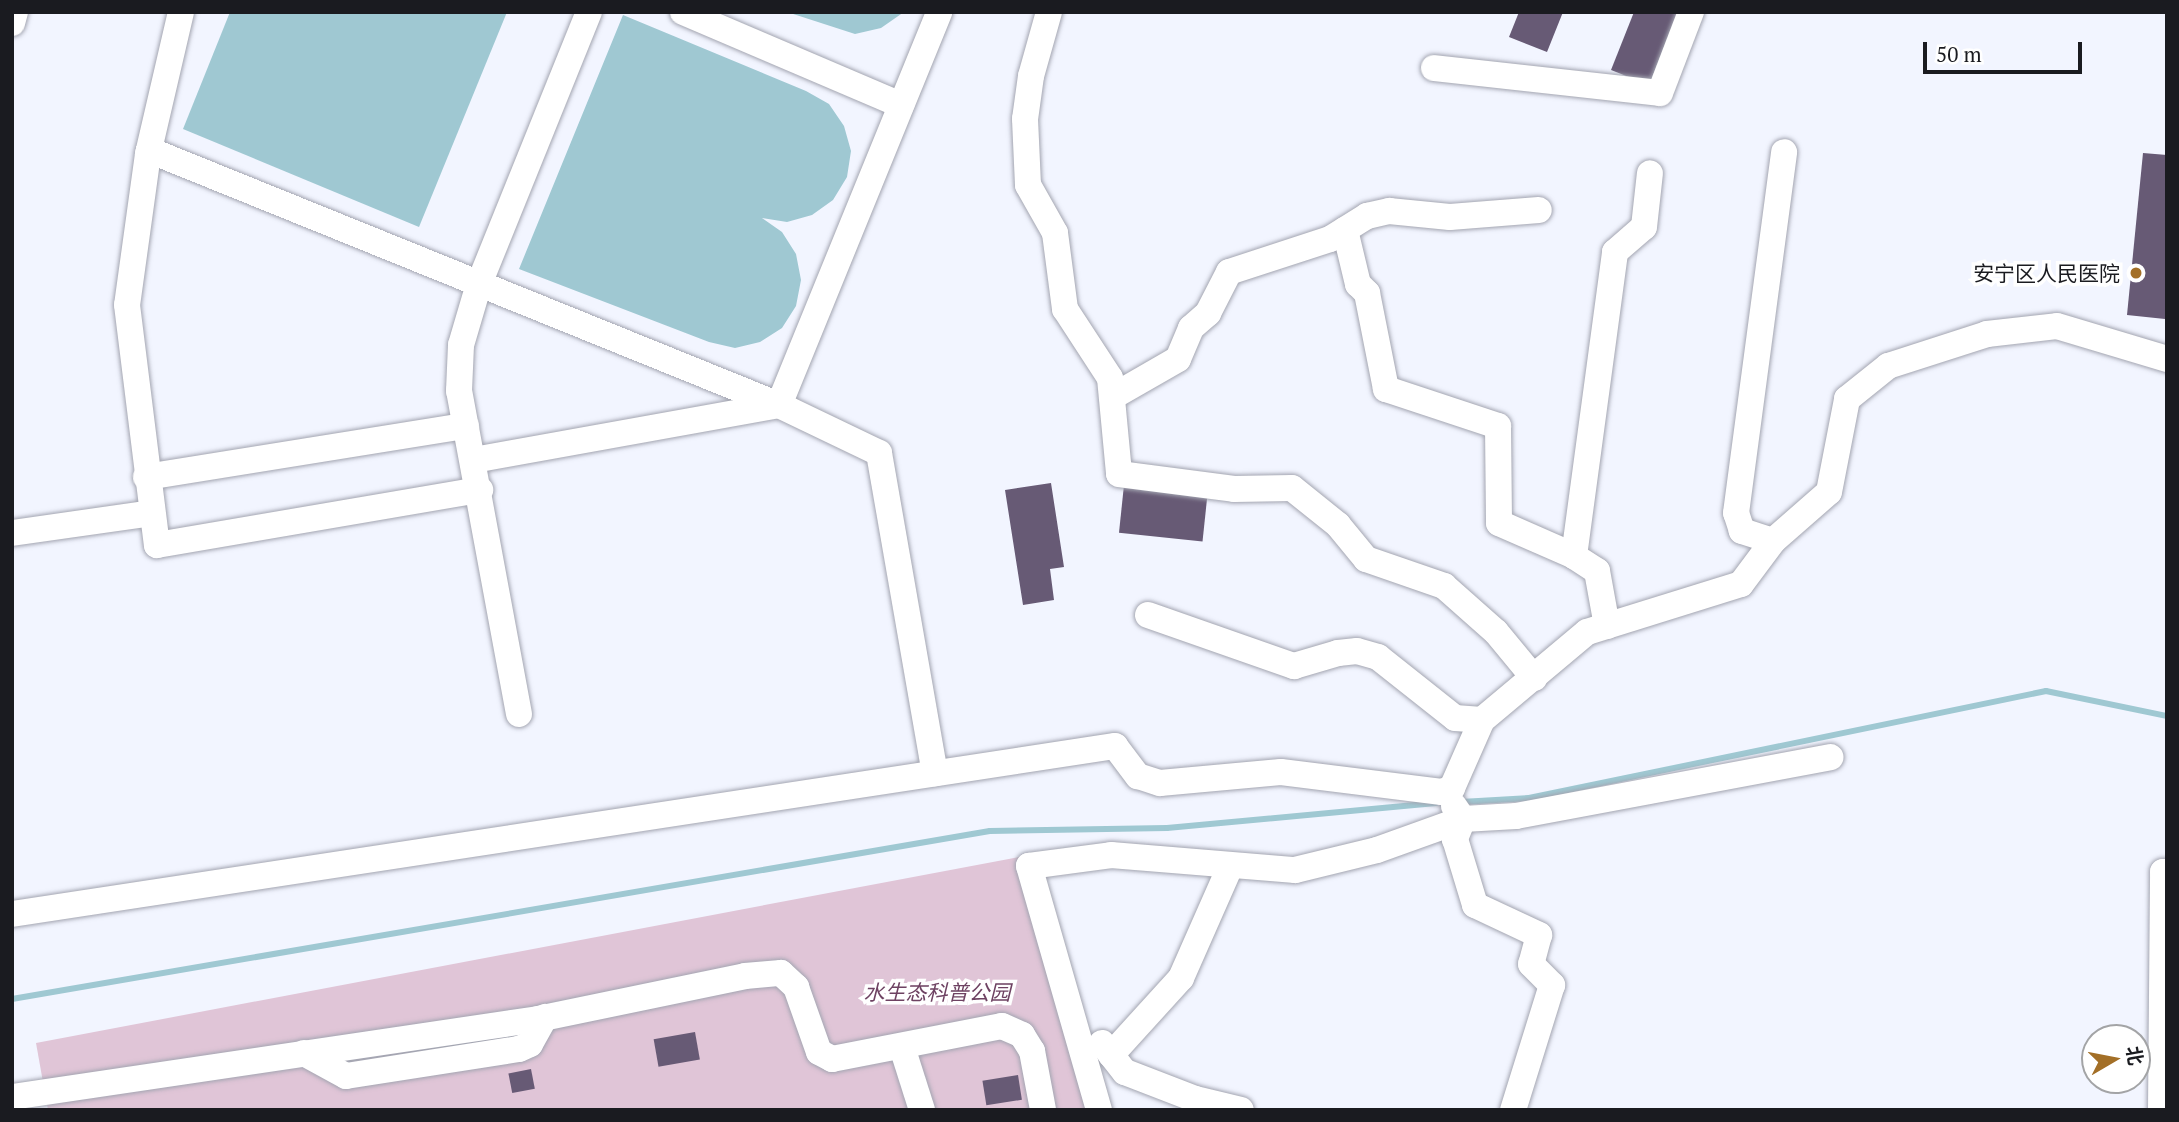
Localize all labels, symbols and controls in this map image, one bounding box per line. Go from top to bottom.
scale bar [1927,28,2086,72]
text: 50 m [1936,40,1982,68]
place label: 安宁区人民医院 [1973,260,2120,286]
marker: 安宁区人民医院 [2126,263,2146,283]
park label: 水生态科普公园 [864,979,1010,1005]
north arrow [2081,1024,2151,1094]
text: 北 [2121,1044,2149,1067]

